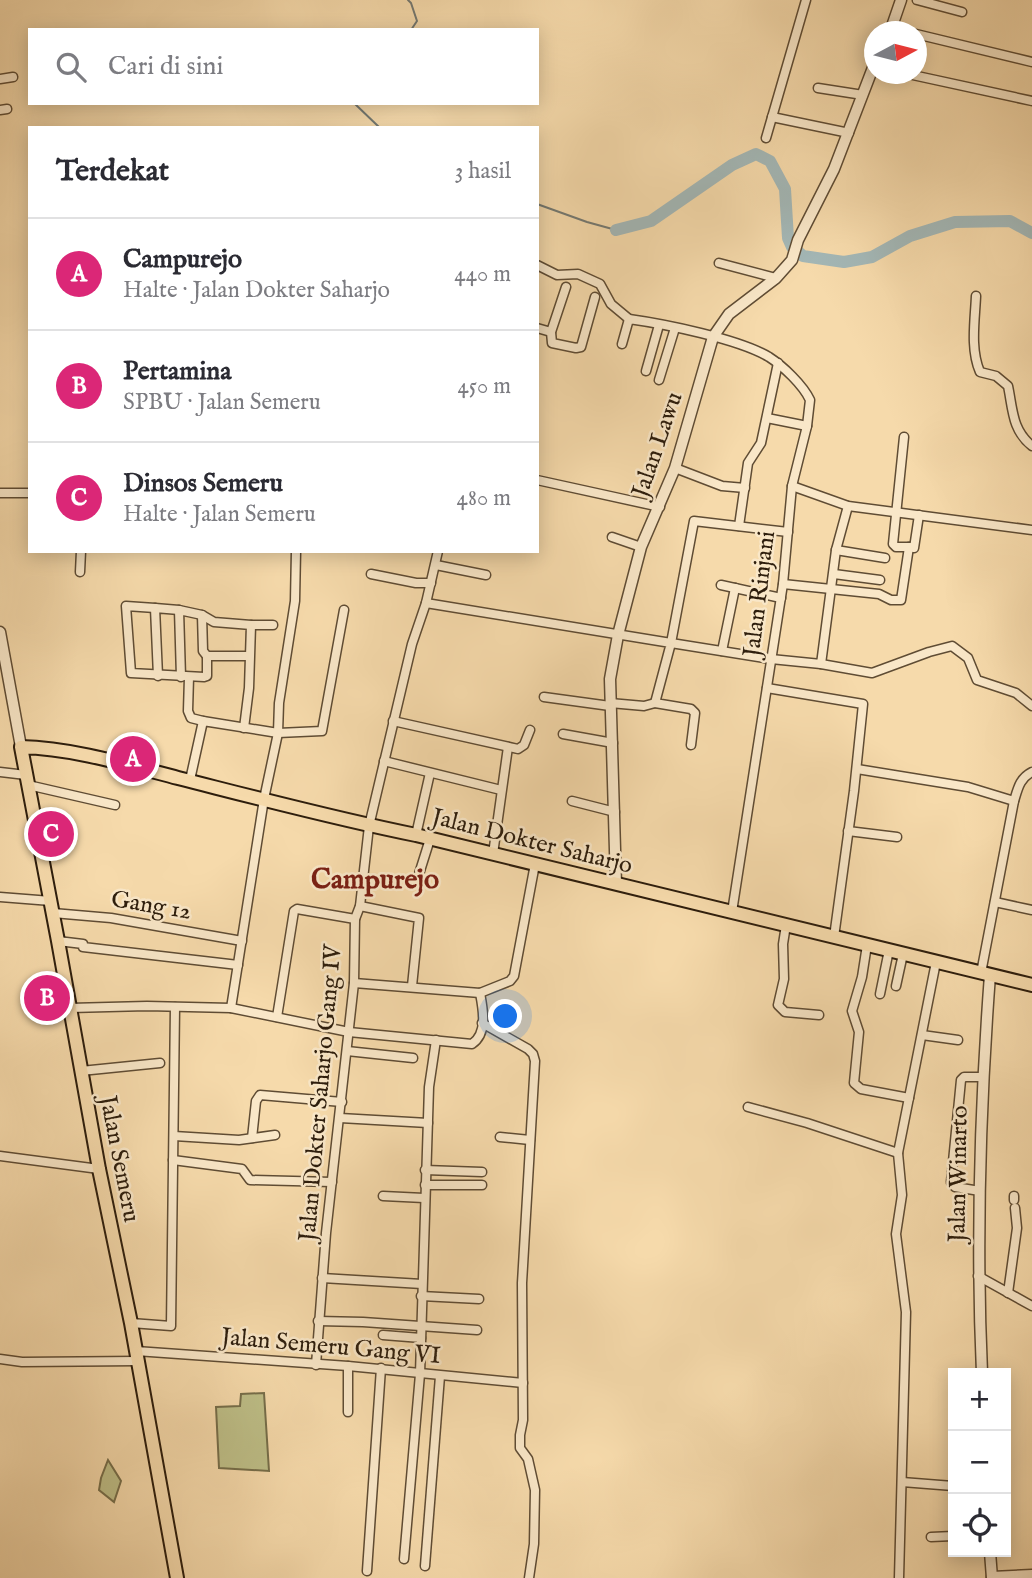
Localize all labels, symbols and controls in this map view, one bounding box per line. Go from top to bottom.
north arrow [864,21,927,84]
search box [28,28,539,105]
icon: search [52,48,90,86]
text: Cari di sini [108,50,223,83]
text: Terdekat [56,153,169,191]
text: 3 hasil [455,157,511,186]
text: Campurejo [123,243,242,276]
text: A [71,260,87,289]
text: 440 m [454,260,511,289]
text: Halte · Jalan Dokter Saharjo [123,276,390,305]
text: Pertamina [123,355,231,388]
text: B [71,372,87,401]
text: 450 m [457,372,511,401]
text: SPBU · Jalan Semeru [123,388,321,417]
street label: Jalan Lawu [624,388,691,505]
text: Dinsos Semeru [123,467,283,500]
text: C [71,484,87,513]
text: 480 m [457,484,511,513]
text: Halte · Jalan Semeru [123,500,316,529]
street label: Jalan Rinjani [737,529,783,662]
pin: A [110,733,156,785]
street label: Jalan Dokter Saharjo [425,801,636,882]
pin: C [28,808,74,860]
district label: Campurejo [311,863,439,898]
street label: Gang 12 [109,884,193,928]
street label: Jalan Dokter Saharjo Gang IV [292,942,350,1246]
pin: B [24,972,70,1024]
your location [488,999,522,1033]
street label: Jalan Semeru [91,1090,146,1225]
street label: Jalan Winarto [942,1105,976,1246]
street label: Jalan Semeru Gang VI [217,1322,442,1372]
map controls [948,1368,1011,1557]
button: + [948,1368,1011,1431]
button: − [948,1431,1011,1494]
button: locate [948,1494,1011,1557]

